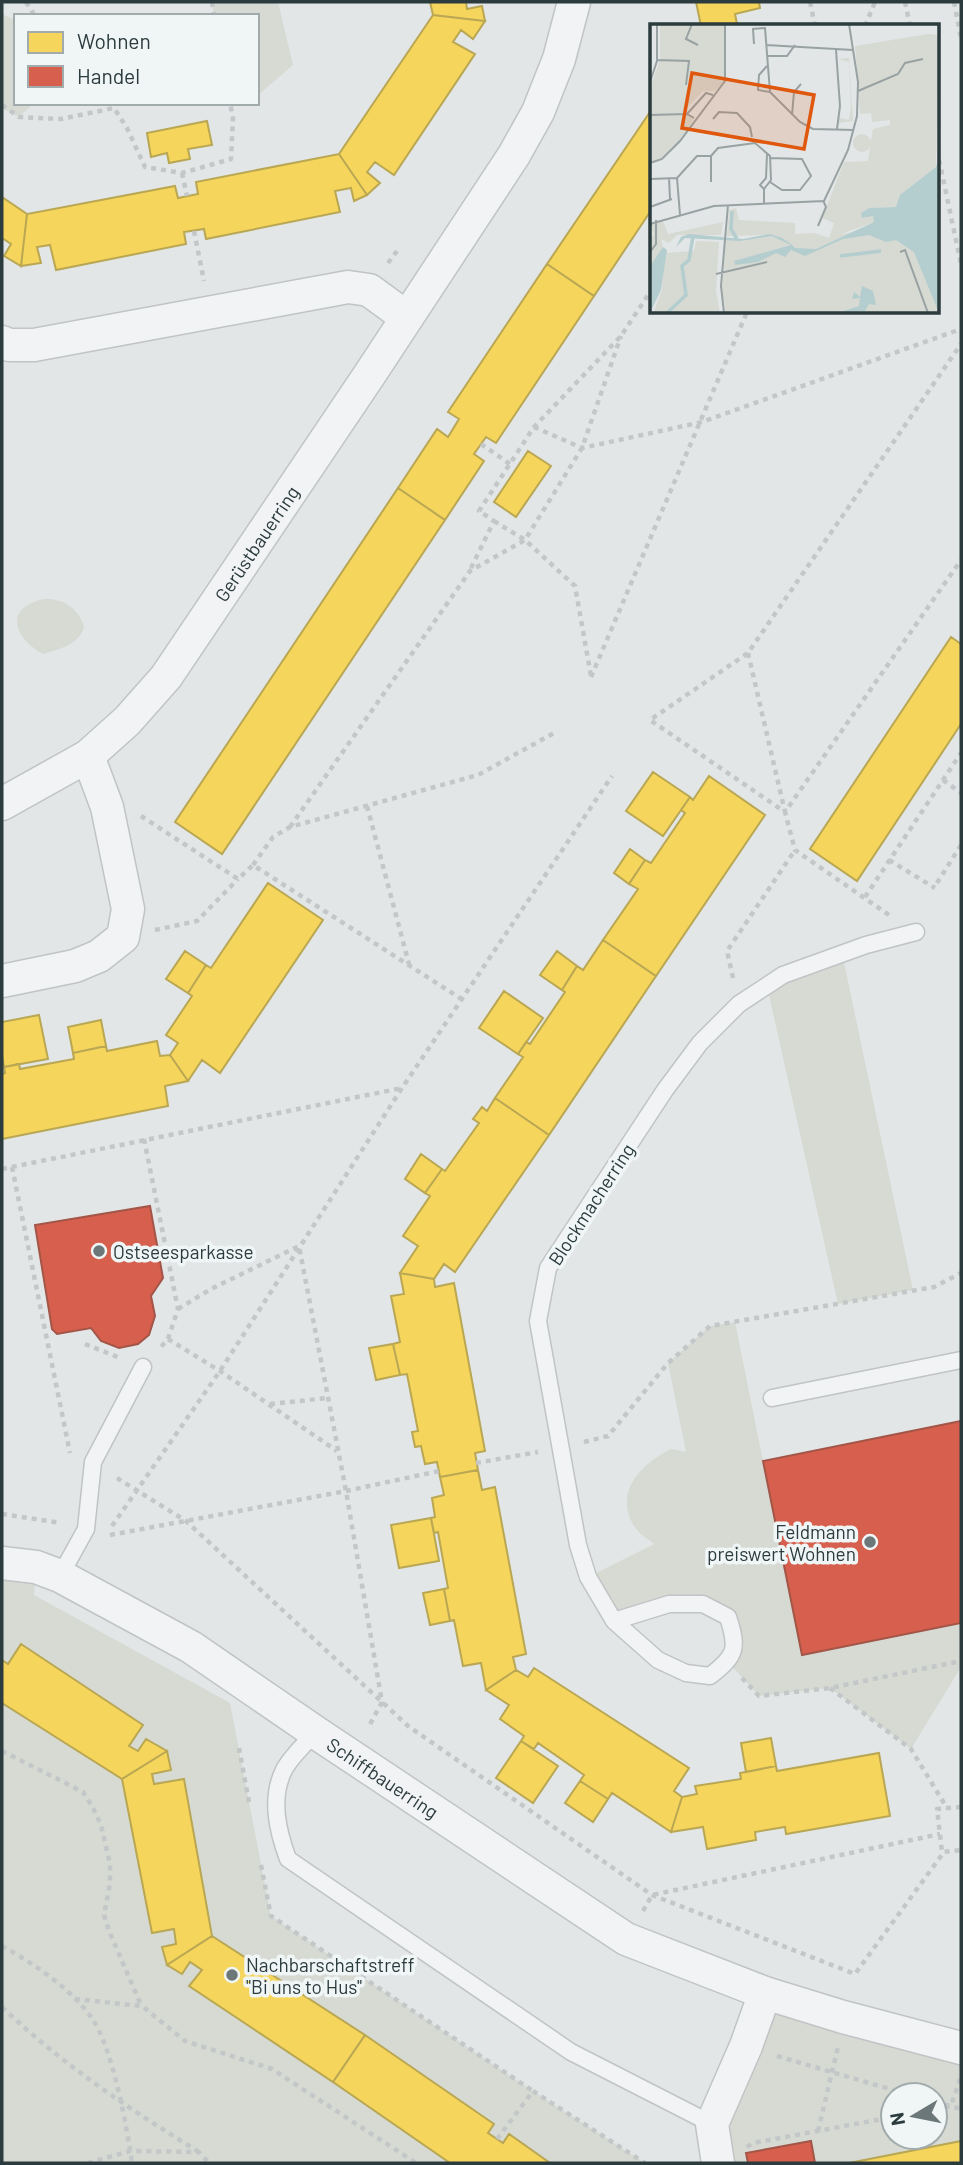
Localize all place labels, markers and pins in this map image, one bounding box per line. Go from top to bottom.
place label: Ostseesparkasse [113,1240,254,1263]
marker: Ostseesparkasse [91,1243,107,1259]
place label: Feldmann preiswert Wohnen [707,1520,856,1565]
marker: Feldmann preiswert Wohnen [862,1534,878,1550]
place label: Nachbarschaftstreff "Bi uns to Hus" [246,1953,415,1998]
marker: Nachbarschaftstreff "Bi uns to Hus" [224,1967,240,1983]

